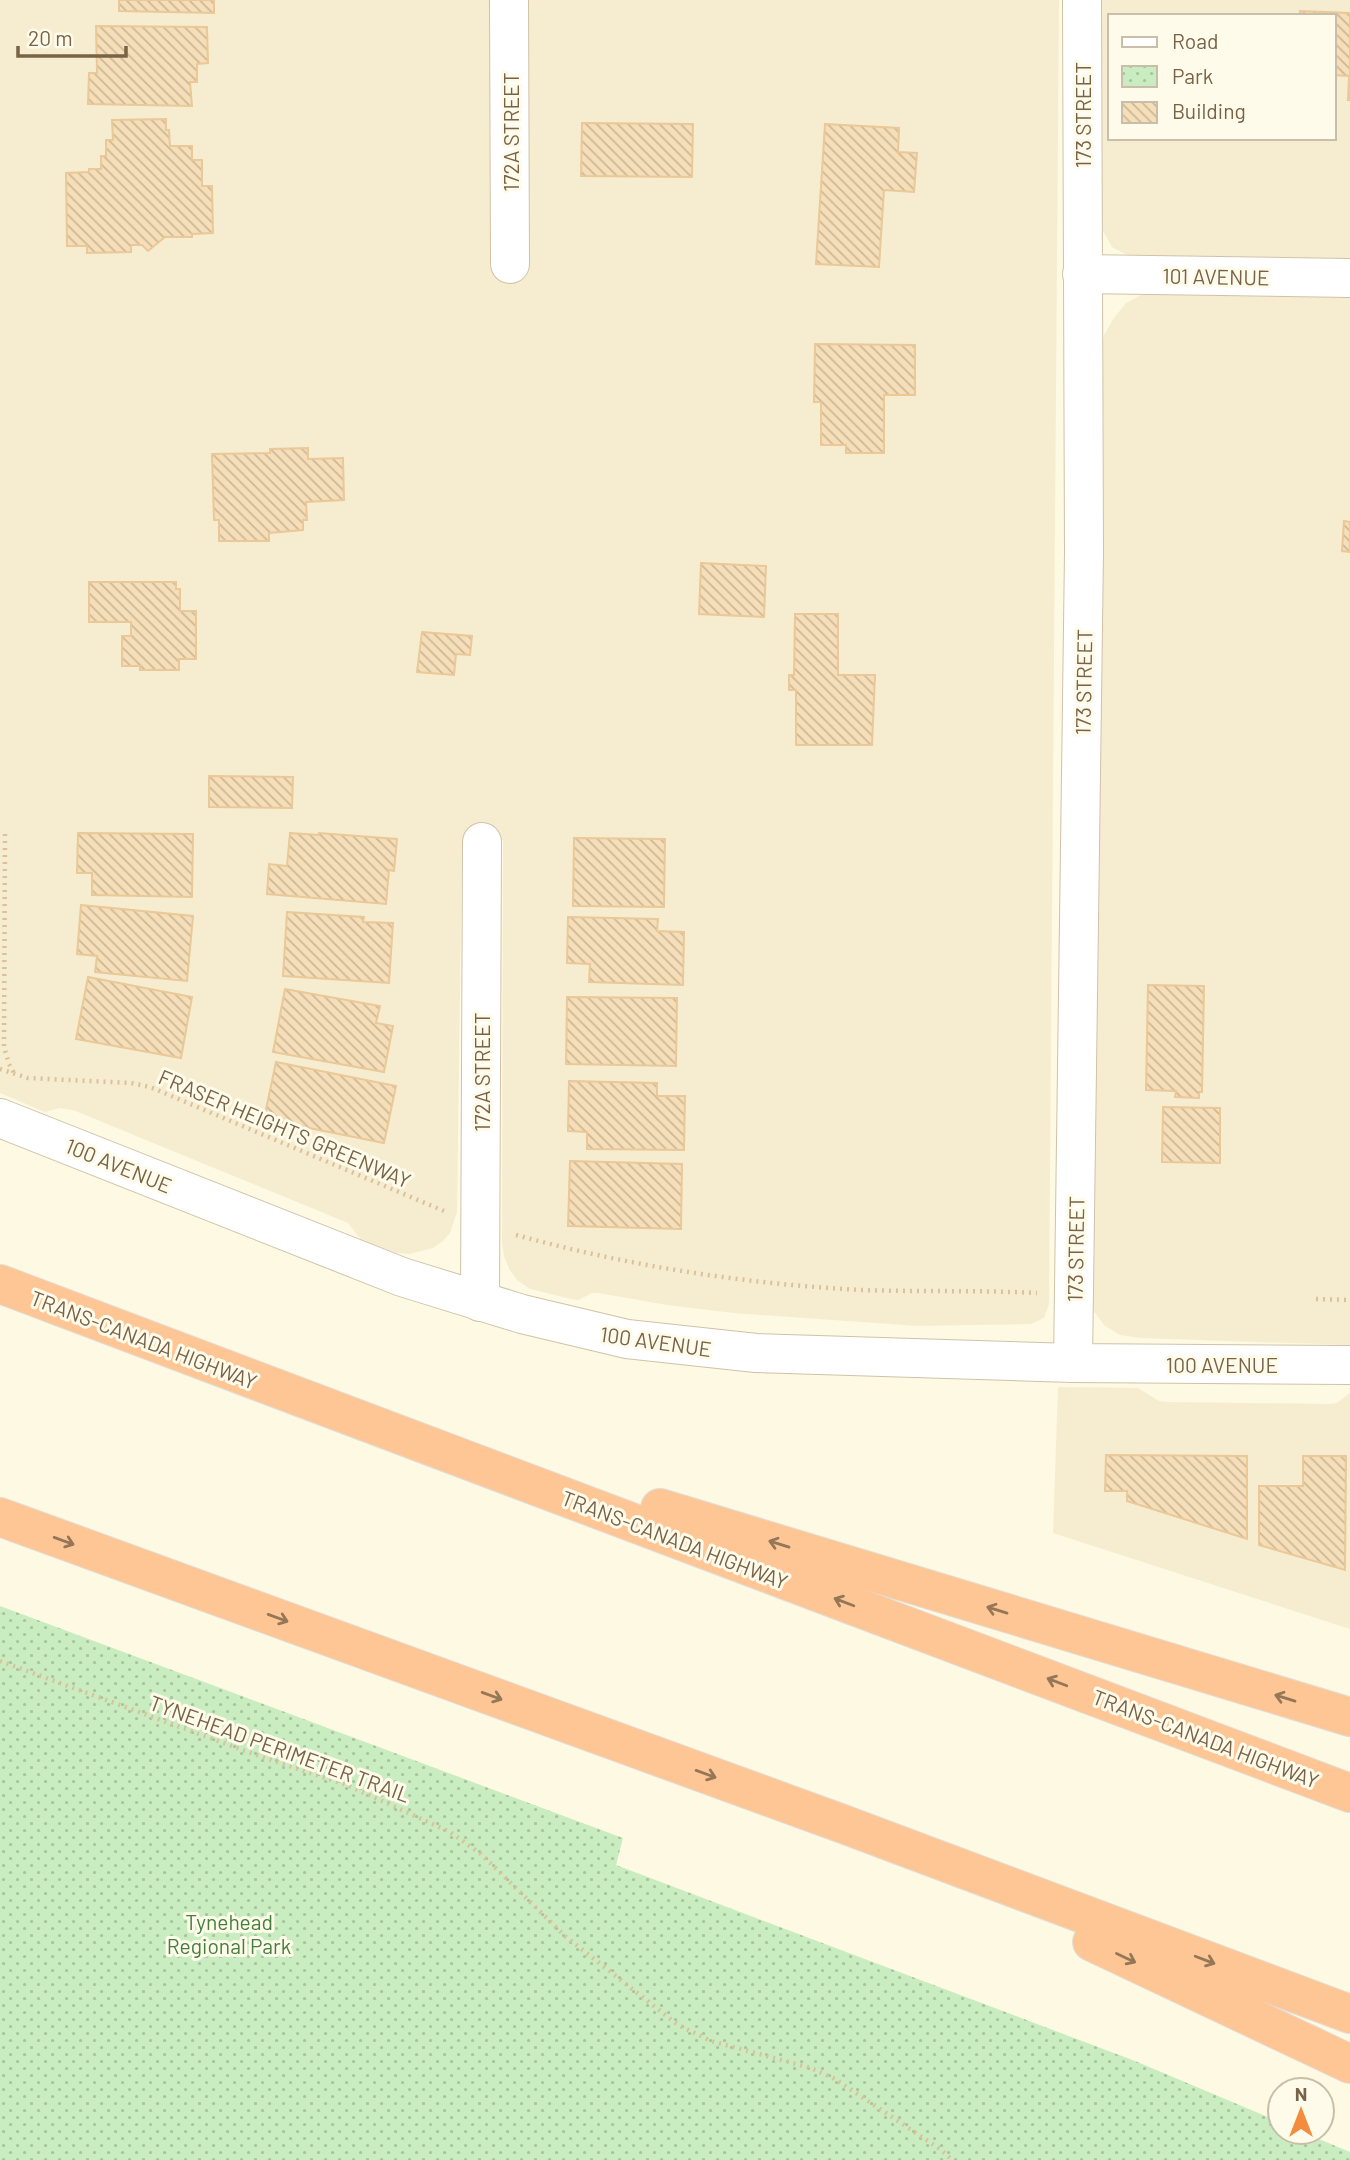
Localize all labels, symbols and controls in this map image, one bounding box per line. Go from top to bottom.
scale bar [18,14,126,58]
legend [1108,14,1336,140]
text: 20 m [28,25,73,50]
text: Road [1172,28,1218,53]
street label: 173 STREET [1070,62,1095,168]
text: Park [1172,63,1213,88]
street label: 172A STREET [498,72,523,192]
text: Building [1172,98,1246,123]
street label: 101 AVENUE [1162,263,1270,289]
street label: 173 STREET [1070,629,1096,735]
street label: 172A STREET [469,1012,494,1132]
street label: FRASER HEIGHTS GREENWAY [155,1063,415,1193]
street label: 100 AVENUE [62,1132,176,1198]
street label: 173 STREET [1062,1196,1088,1302]
street label: TRANS-CANADA HIGHWAY [27,1284,261,1394]
street label: 100 AVENUE [599,1321,713,1361]
street label: 100 AVENUE [1166,1352,1278,1377]
street label: TRANS-CANADA HIGHWAY [558,1484,792,1594]
one-way arrow [53,1535,75,1548]
one-way arrow [768,1537,790,1550]
one-way arrow [833,1595,855,1608]
one-way arrow [986,1603,1008,1616]
one-way arrow [266,1613,288,1626]
one-way arrow [1046,1675,1068,1688]
street label: TRANS-CANADA HIGHWAY [1089,1683,1323,1793]
street label: TYNEHEAD PERIMETER TRAIL [146,1689,414,1807]
one-way arrow [1274,1690,1296,1703]
one-way arrow [480,1691,502,1703]
one-way arrow [694,1769,716,1781]
park label: Tynehead Regional Park [167,1909,291,1958]
one-way arrow [1115,1952,1136,1965]
one-way arrow [1194,1955,1216,1967]
north arrow [1266,2076,1336,2146]
text: N [1295,2082,1307,2105]

